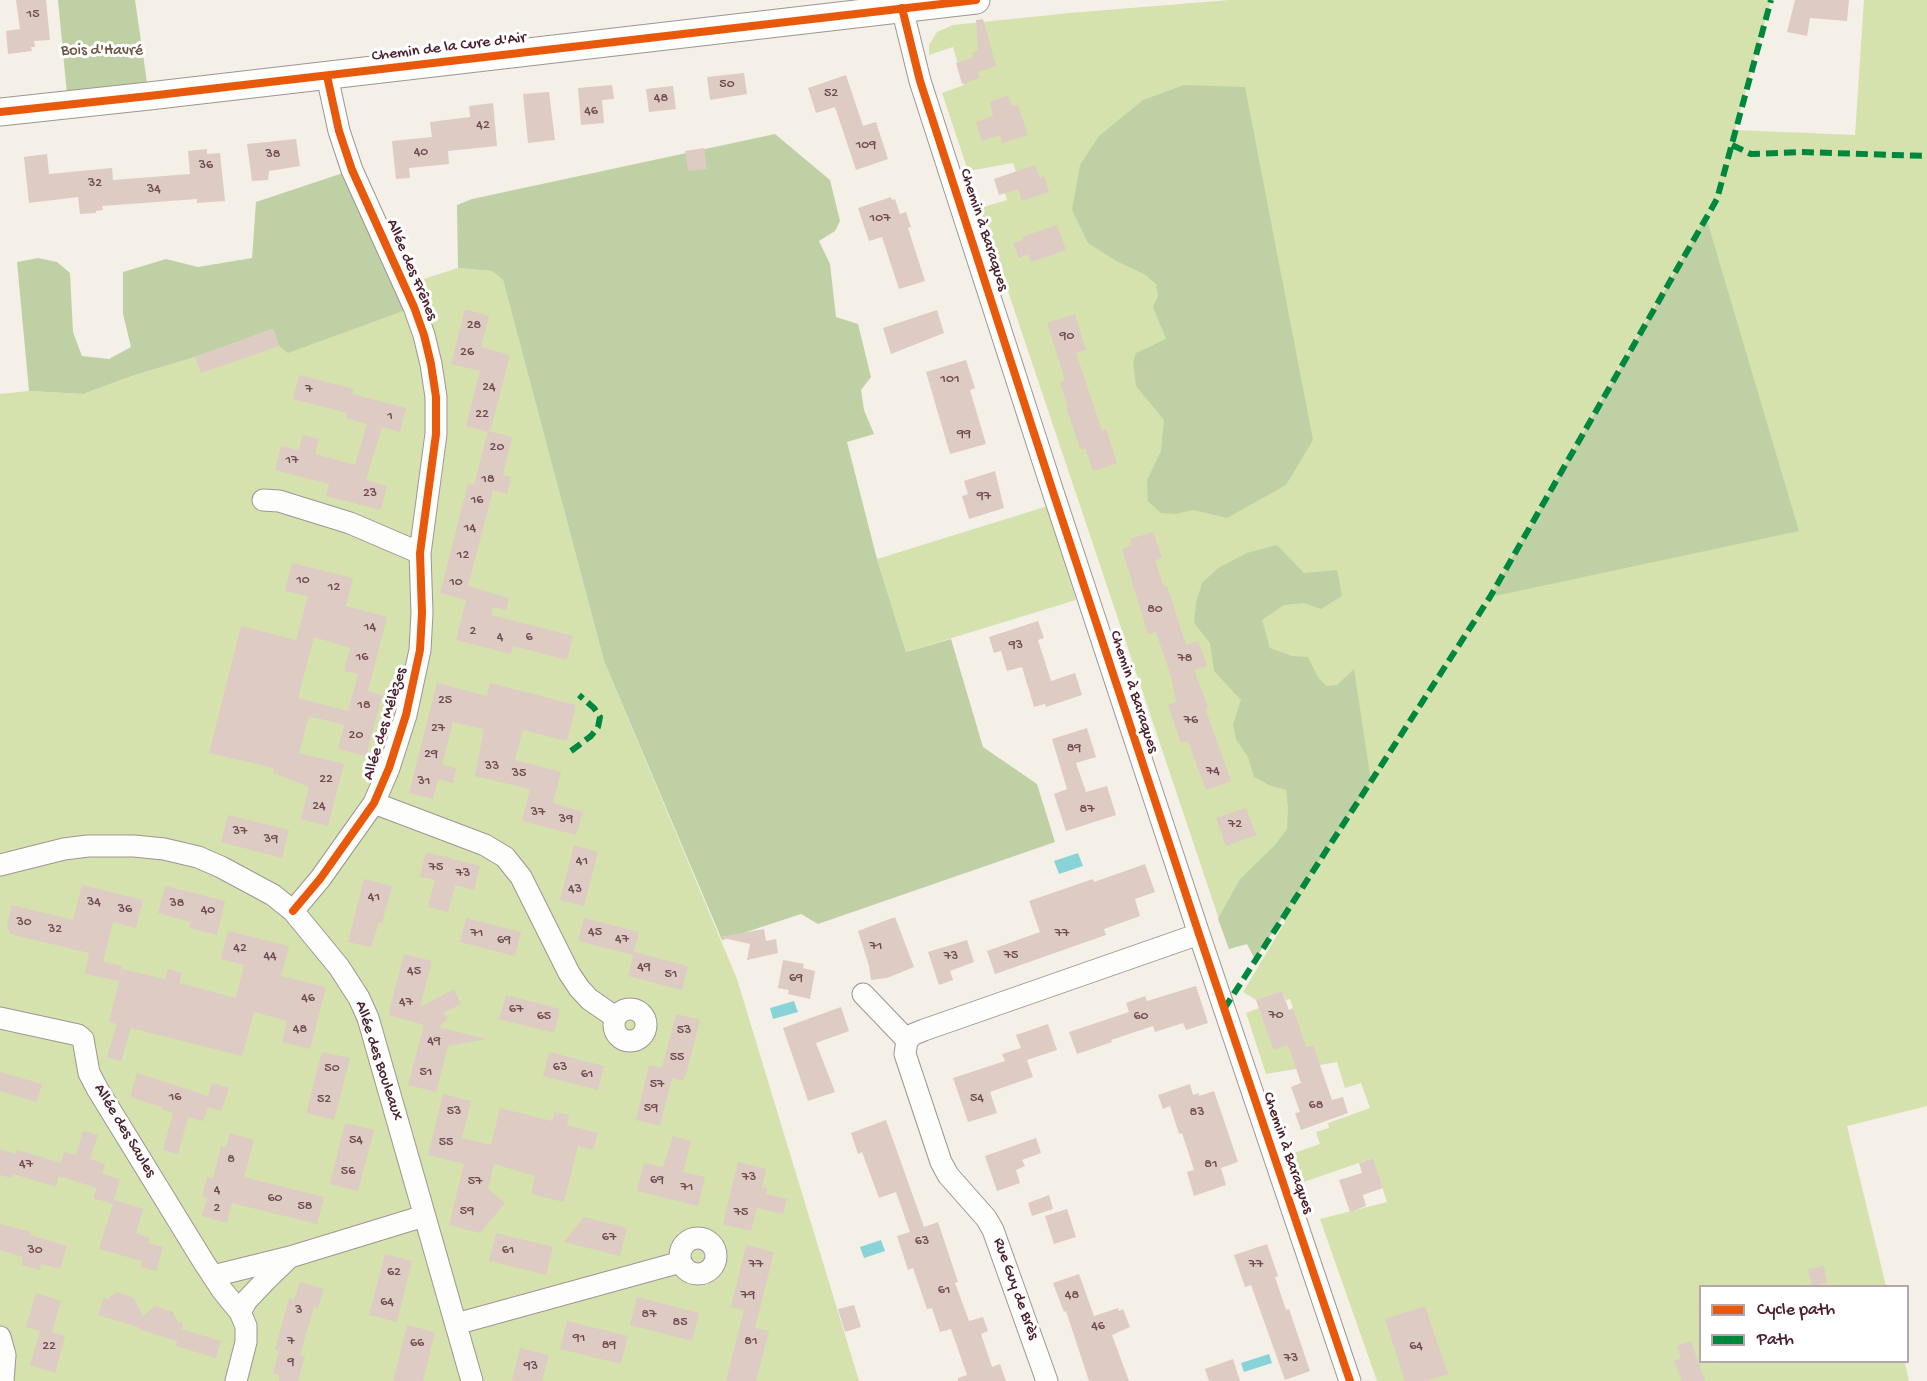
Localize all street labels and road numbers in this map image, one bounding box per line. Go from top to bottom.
street label: Chemin de la Cure d'Air [371,29,527,67]
street label: Chemin à Baraques [954,167,1012,293]
street label: Allée des Frênes [381,217,441,323]
street label: Chemin à Baraques [1104,629,1162,755]
street label: Allée des Mélèzes [360,666,412,782]
street label: Allée des Bouleaux [350,999,406,1123]
street label: Allée des Saules [89,1081,159,1181]
street label: Chemin à Baraques [1257,1090,1317,1216]
street label: Rue Guy de Brès [988,1236,1042,1342]

